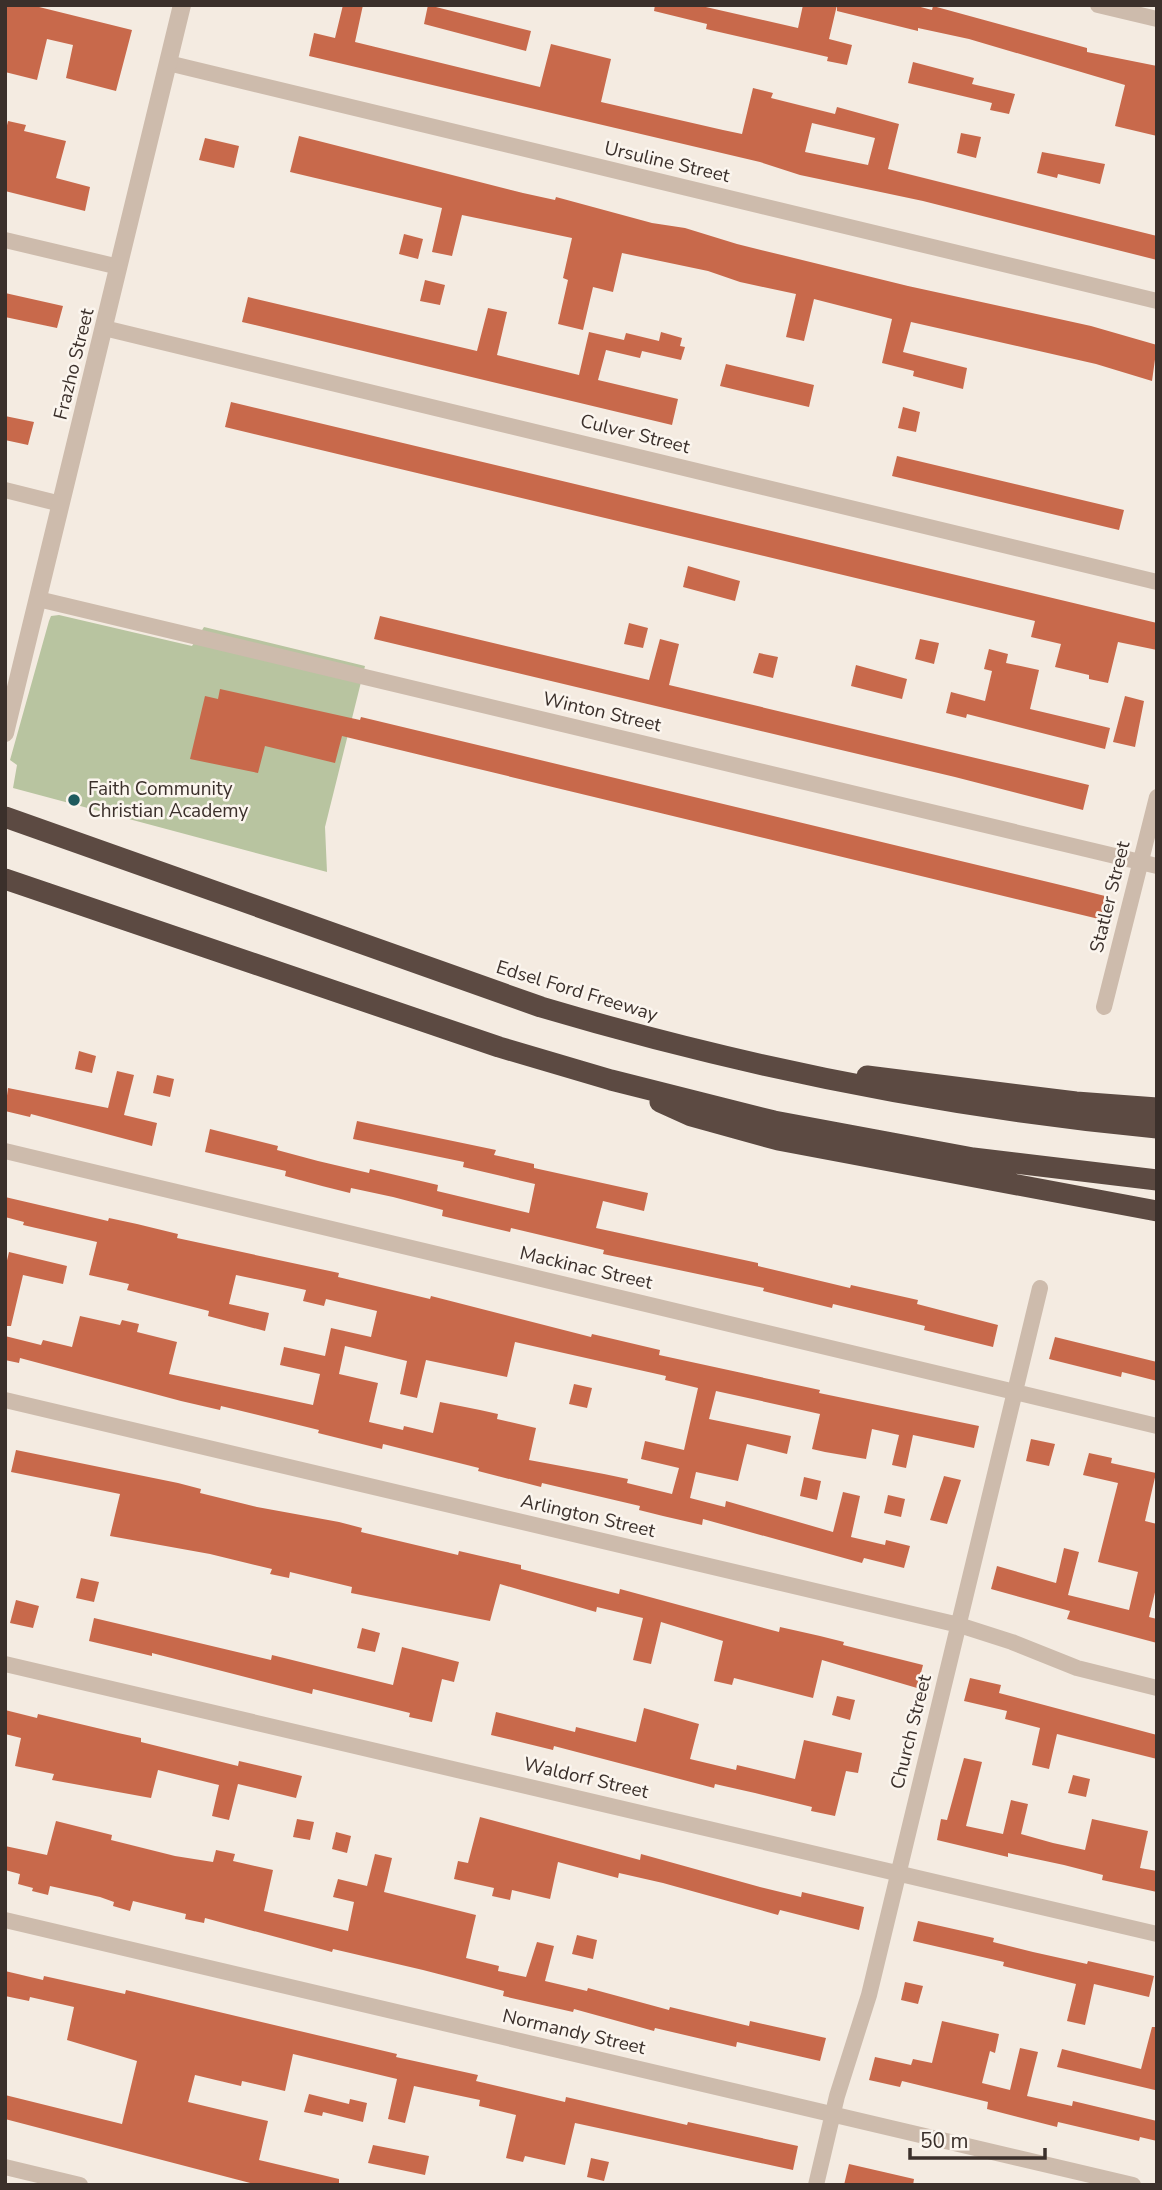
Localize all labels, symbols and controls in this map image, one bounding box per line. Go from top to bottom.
street label: Ursuline Street [602,135,733,189]
street label: Frazho Street [48,305,100,422]
street label: Culver Street [578,408,693,460]
street label: Winton Street [540,686,664,738]
place label: Faith Community Christian Academy [88,776,249,824]
marker: Faith Community Christian Academy [66,792,82,808]
street label: Statler Street [1084,838,1137,956]
street label: Edsel Ford Freeway [493,954,661,1028]
street label: Mackinac Street [517,1240,655,1296]
street label: Arlington Street [518,1488,658,1544]
street label: Church Street [884,1672,938,1792]
street label: Waldorf Street [521,1751,651,1805]
street label: Normandy Street [500,2003,648,2061]
scale bar [910,2116,1045,2160]
text: 50 m [920,2127,969,2155]

